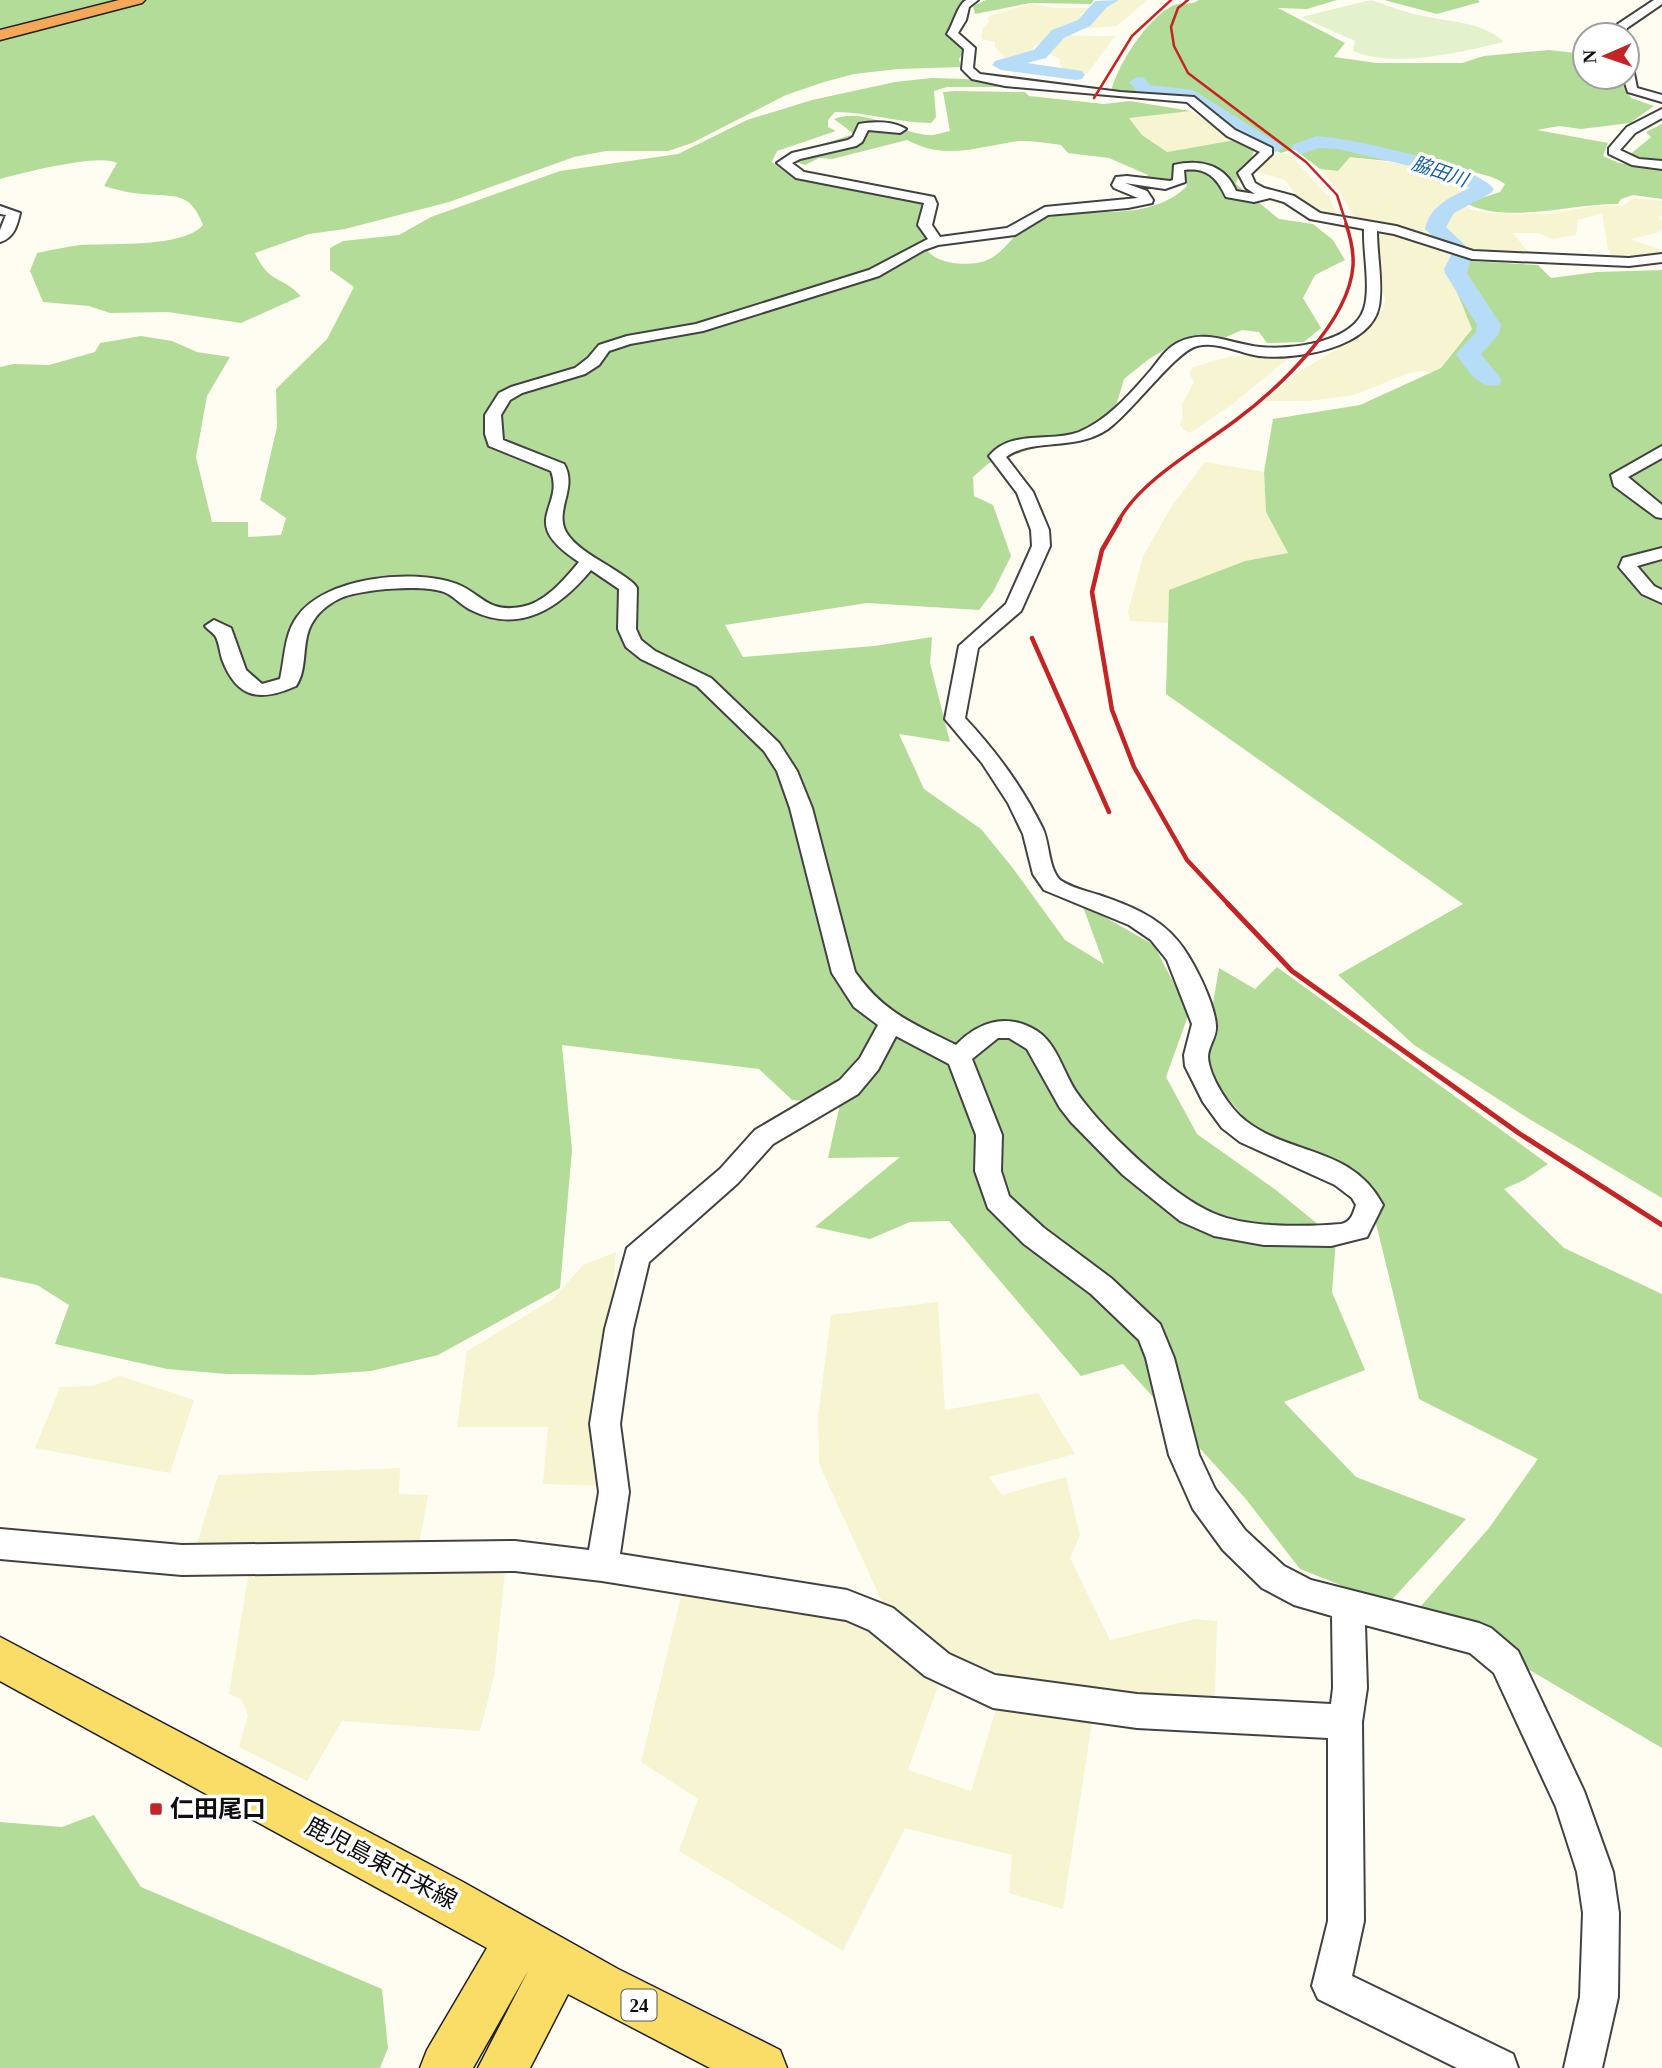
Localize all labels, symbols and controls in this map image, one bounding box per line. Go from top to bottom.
north arrow [1571,21,1641,91]
text: N [1579,49,1600,64]
water label: 脇田川 [1409,152,1472,191]
place label: 仁田尾口 [170,1796,266,1822]
marker: 仁田尾口 [148,1801,164,1817]
street label: 鹿児島東市来線 [301,1812,461,1914]
road number: 24 [622,1990,656,2021]

